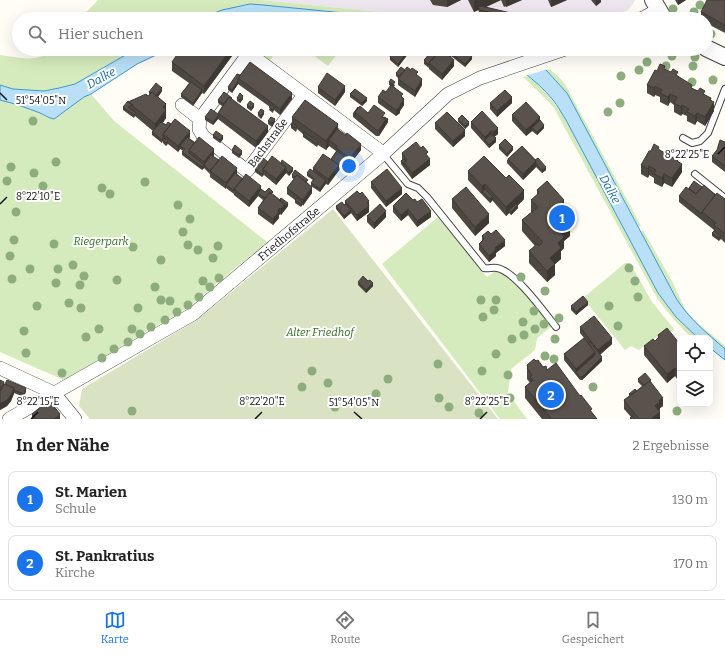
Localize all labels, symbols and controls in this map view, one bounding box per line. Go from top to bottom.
search box [12,12,713,56]
icon: search [26,23,48,45]
text: Hier suchen [58,25,143,43]
water label: Dalke [84,64,118,92]
text: 51°54'05"N [16,95,66,107]
street label: Bachstraße [245,116,291,170]
text: 8°22'25"E [665,149,709,161]
your location [339,156,359,176]
water label: Dalke [596,172,624,206]
text: 8°22'10"E [16,191,60,203]
pin: 1 [549,203,575,233]
street label: Friedhofstraße [256,204,322,264]
park label: Riegerpark [73,235,130,248]
park label: Alter Friedhof [285,326,355,339]
map controls [677,335,713,407]
button: locate [677,335,713,371]
button: layers [677,371,713,407]
pin: 2 [538,380,564,410]
text: 8°22'15"E [16,396,60,408]
text: 8°22'20"E [239,396,285,408]
text: 8°22'25"E [465,396,509,408]
text: 51°54'05"N [329,397,379,409]
text: In der Nähe [16,435,109,456]
text: 2 Ergebnisse [633,438,709,453]
text: St. Marien [55,483,127,501]
text: 1 [27,492,33,507]
text: 130 m [672,492,708,507]
text: Schule [55,501,96,516]
text: St. Pankratius [55,547,154,565]
text: 2 [26,556,34,571]
text: 170 m [673,556,708,571]
text: Kirche [55,565,95,580]
tab: Karte [101,609,129,646]
tab: Route [330,609,360,646]
tab: Gespeichert [562,609,624,646]

